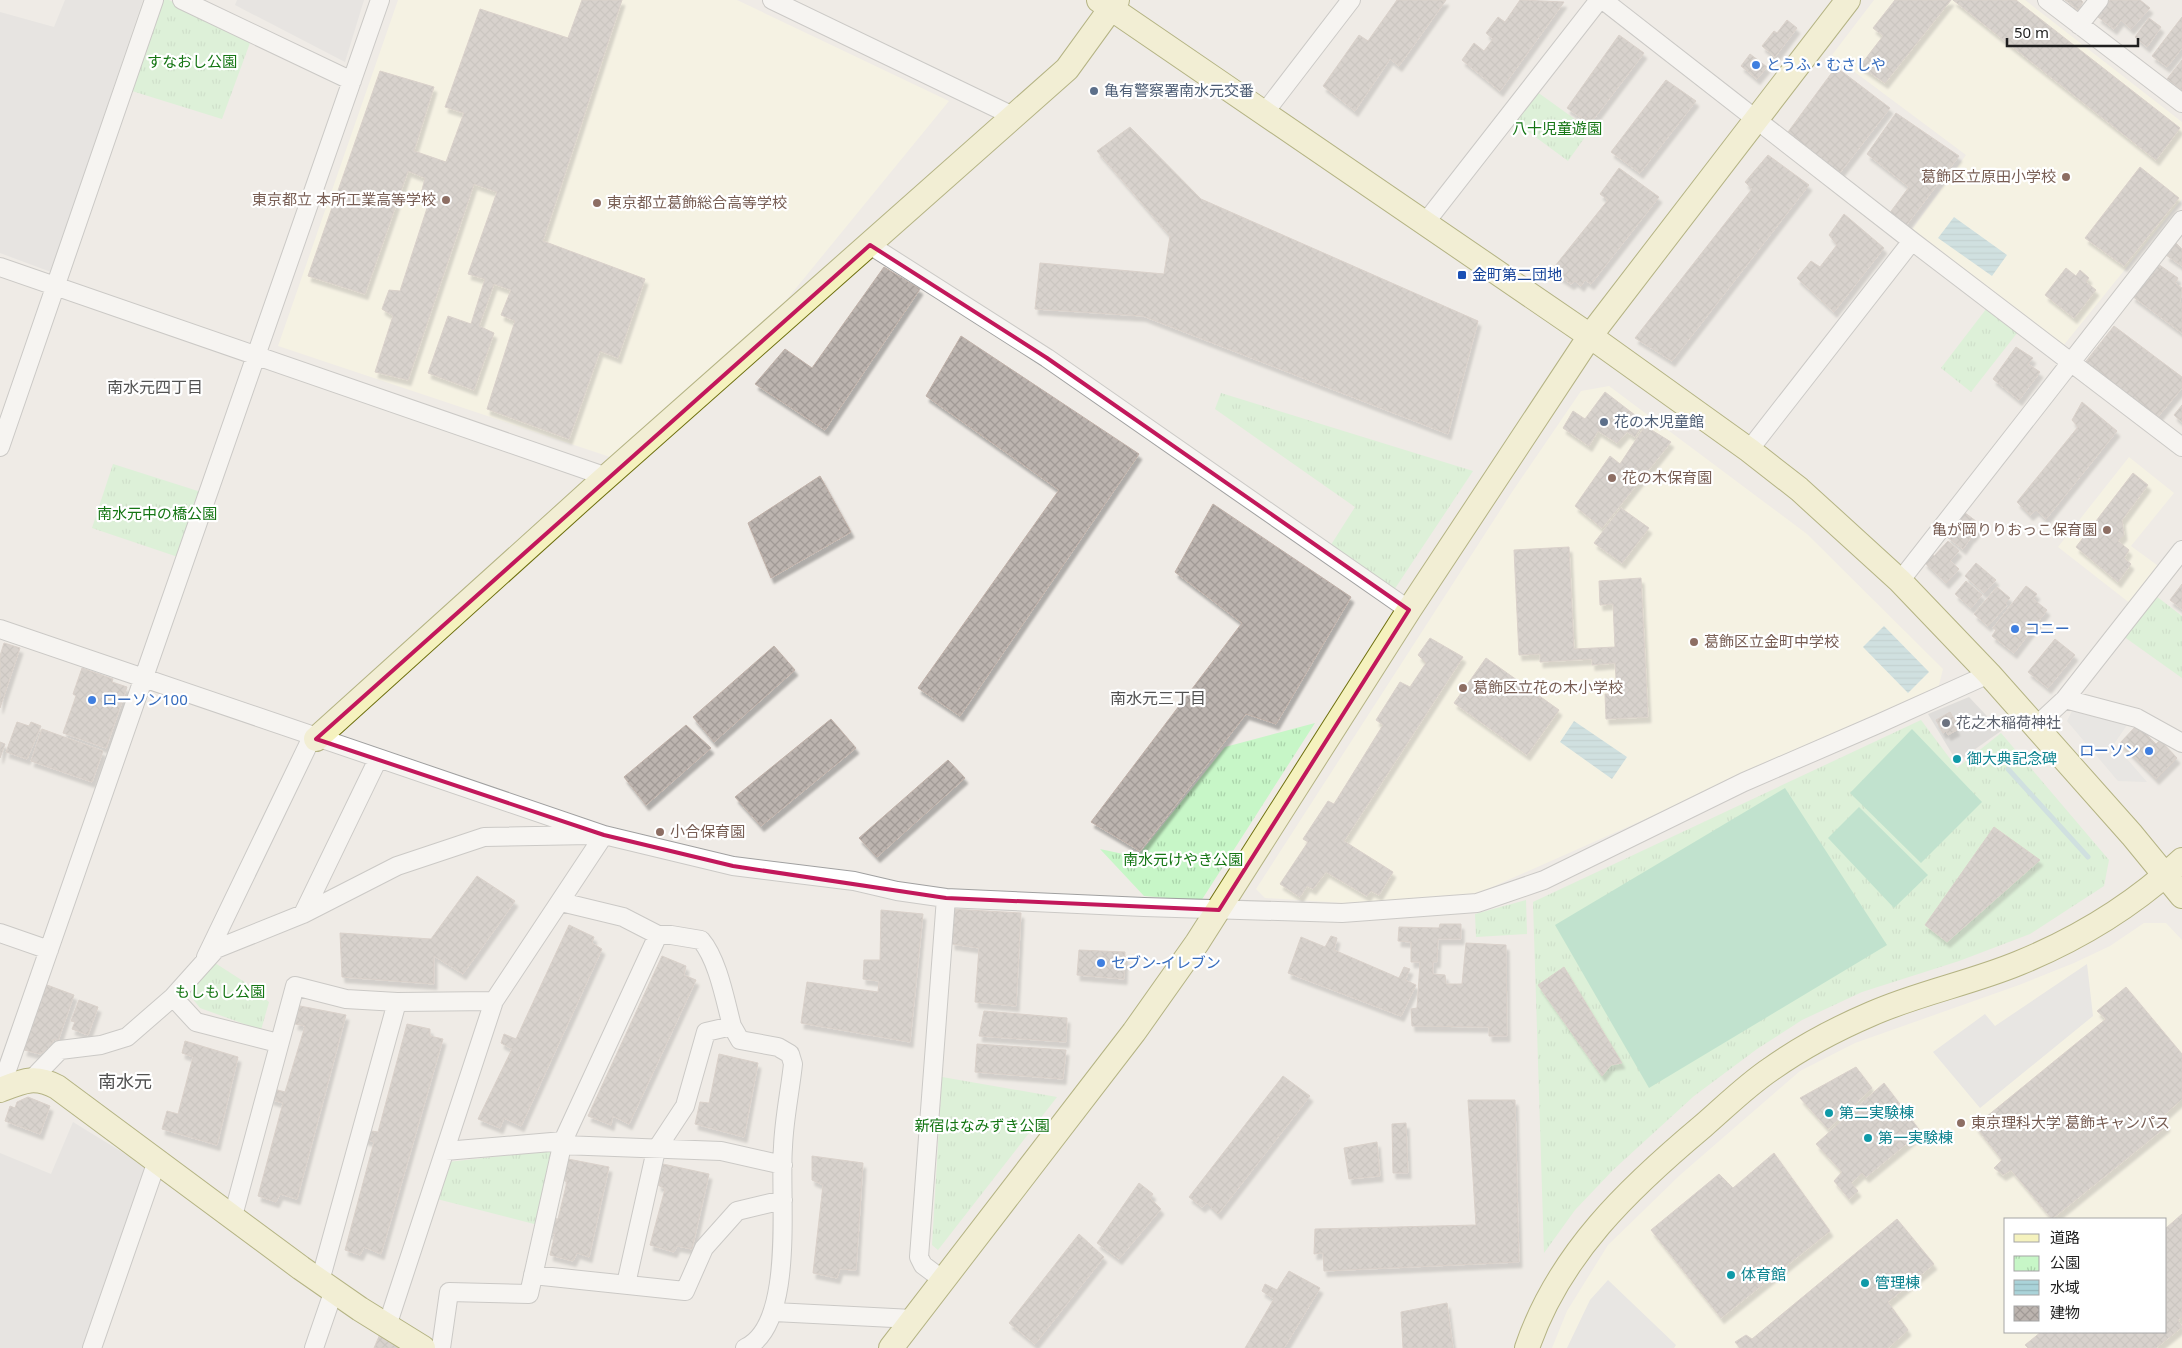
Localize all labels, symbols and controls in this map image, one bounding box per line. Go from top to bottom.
scale bar [2007,15,2138,47]
text: 50 m [2014,22,2049,42]
park label: すなおし公園 [147,51,237,71]
place label: とうふ・むさしや [1766,54,1886,74]
marker: とうふ・むさしや [1750,59,1762,71]
place label: 亀有警察署南水元交番 [1104,80,1254,100]
marker: 亀有警察署南水元交番 [1088,85,1100,97]
park label: 八十児童遊園 [1512,118,1602,138]
place label: 葛飾区立原田小学校 [1921,166,2056,186]
marker: 葛飾区立原田小学校 [2060,171,2072,183]
place label: 東京都立 本所工業高等学校 [252,189,436,209]
place label: 東京都立葛飾総合高等学校 [607,192,787,212]
marker: 東京都立 本所工業高等学校 [440,194,452,206]
marker: 東京都立葛飾総合高等学校 [591,197,603,209]
place label: 金町第二団地 [1472,264,1562,284]
marker: 金町第二団地 [1456,269,1468,281]
district label: 南水元四丁目 [107,376,203,398]
place label: 花の木児童館 [1614,411,1704,431]
marker: 花の木児童館 [1598,416,1610,428]
place label: 花の木保育園 [1622,467,1712,487]
marker: 花の木保育園 [1606,472,1618,484]
park label: 南水元中の橋公園 [97,503,217,523]
place label: 亀が岡りりおっこ保育園 [1932,519,2097,539]
marker: 亀が岡りりおっこ保育園 [2101,524,2113,536]
place label: コニー [2025,618,2070,638]
marker: コニー [2009,623,2021,635]
place label: 葛飾区立金町中学校 [1704,631,1839,651]
marker: 葛飾区立金町中学校 [1688,636,1700,648]
place label: 葛飾区立花の木小学校 [1473,677,1623,697]
marker: 葛飾区立花の木小学校 [1457,682,1469,694]
district label: 南水元三丁目 [1110,687,1206,709]
place label: ローソン100 [102,689,188,709]
marker: ローソン100 [86,694,98,706]
place label: 花之木稲荷神社 [1956,712,2061,732]
marker: 花之木稲荷神社 [1940,717,1952,729]
place label: ローソン [2079,740,2139,760]
marker: ローソン [2143,745,2155,757]
place label: 御大典記念碑 [1967,748,2057,768]
marker: 御大典記念碑 [1951,753,1963,765]
place label: 小合保育園 [670,821,745,841]
marker: 小合保育園 [654,826,666,838]
park label: 南水元けやき公園 [1123,849,1243,869]
place label: セブン-イレブン [1111,952,1221,972]
marker: セブン-イレブン [1095,957,1107,969]
park label: もしもし公園 [175,981,265,1001]
district label: 南水元 [98,1069,152,1093]
place label: 第二実験棟 [1839,1102,1914,1122]
marker: 第二実験棟 [1823,1107,1835,1119]
place label: 東京理科大学 葛飾キャンパス [1971,1112,2170,1132]
park label: 新宿はなみずき公園 [914,1115,1050,1135]
marker: 東京理科大学 葛飾キャンパス [1955,1117,1967,1129]
place label: 第一実験棟 [1878,1127,1953,1147]
marker: 第一実験棟 [1862,1132,1874,1144]
legend [2004,1218,2167,1333]
text: 道路 [2050,1227,2080,1247]
text: 公園 [2050,1252,2080,1272]
place label: 体育館 [1741,1264,1786,1284]
marker: 体育館 [1725,1269,1737,1281]
place label: 管理棟 [1875,1272,1920,1292]
marker: 管理棟 [1859,1277,1871,1289]
text: 水域 [2050,1277,2080,1297]
text: 建物 [2050,1302,2080,1322]

